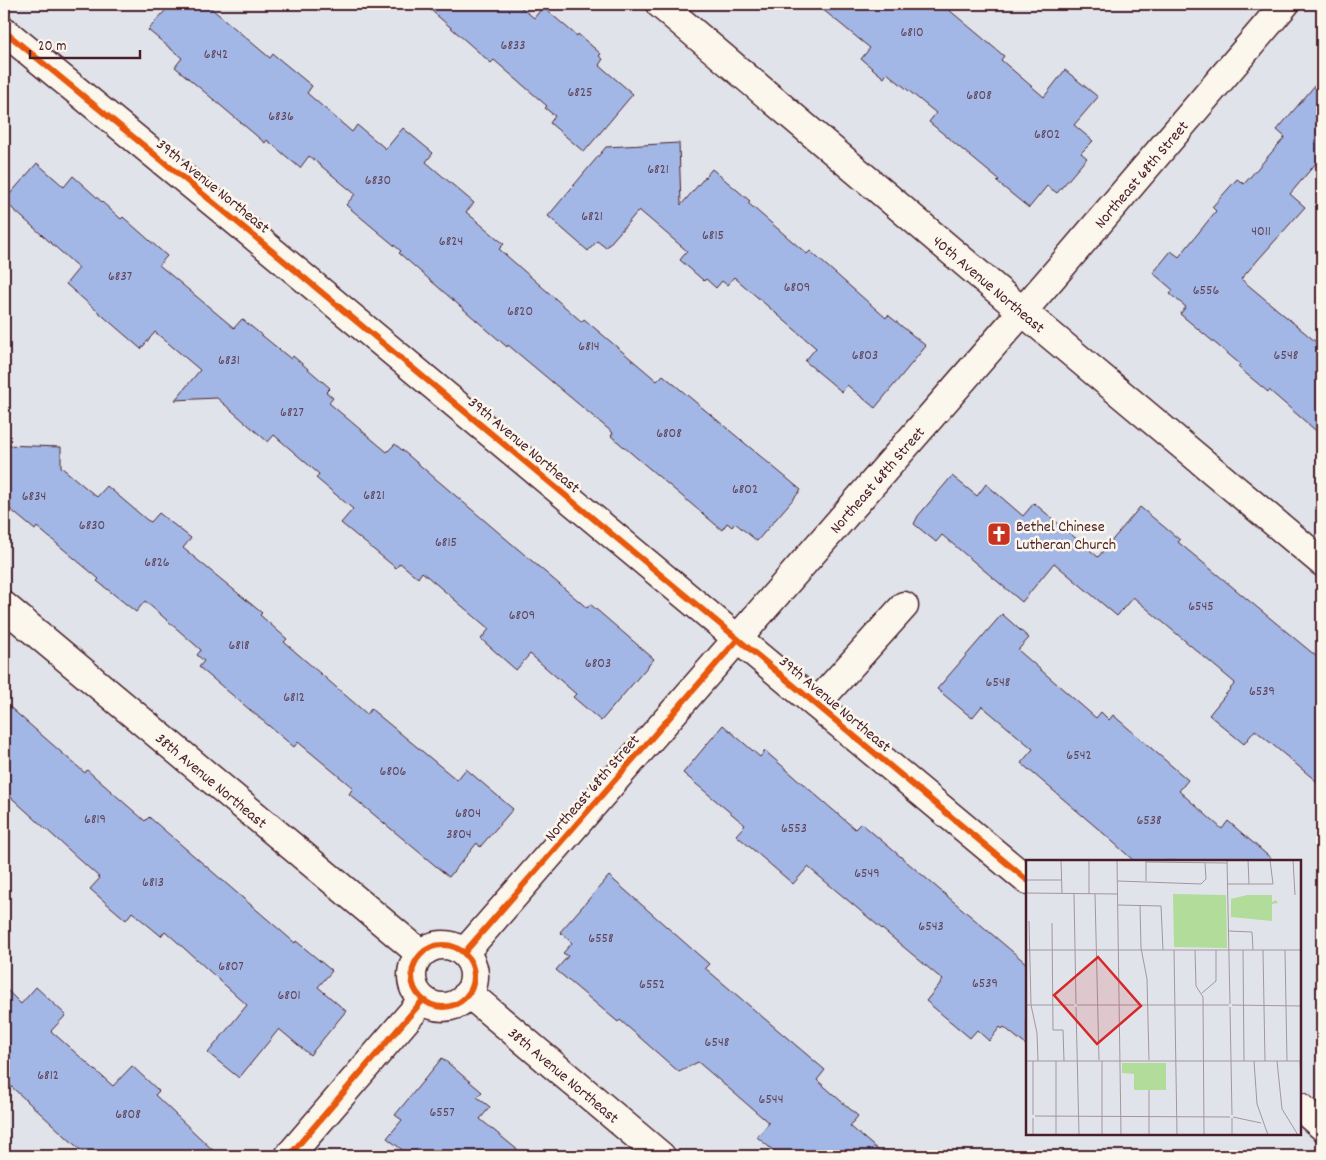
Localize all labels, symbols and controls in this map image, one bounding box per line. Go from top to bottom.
house number: 6810 [900,23,924,43]
scale bar [30,28,140,60]
text: 20 m [38,36,66,58]
house number: 6833 [501,36,525,56]
house number: 6842 [204,45,228,65]
house number: 6825 [567,83,593,103]
house number: 6808 [966,86,992,106]
house number: 6836 [268,107,294,127]
street label: Northeast 68th Street [1090,116,1195,234]
house number: 6802 [1034,125,1060,145]
street label: 39th Avenue Northeast [151,134,274,240]
house number: 6821 [647,160,669,180]
house number: 6830 [365,171,391,191]
house number: 6821 [581,207,603,227]
house number: 4011 [1251,222,1271,242]
house number: 6815 [702,226,724,246]
street label: 40th Avenue Northeast [927,231,1049,340]
house number: 6824 [439,232,463,252]
house number: 6837 [108,267,132,287]
house number: 6809 [784,278,810,298]
house number: 6556 [1193,281,1219,301]
house number: 6820 [507,302,533,322]
house number: 6814 [578,337,600,357]
house number: 6803 [852,346,878,366]
house number: 6548 [1274,346,1299,366]
house number: 6831 [218,351,240,371]
street label: 39th Avenue Northeast [462,392,585,500]
house number: 6827 [280,403,304,423]
street label: Northeast 68th Street [825,422,931,539]
house number: 6808 [656,424,682,444]
house number: 6802 [732,480,758,500]
house number: 6821 [363,486,385,506]
house number: 6834 [22,487,46,507]
house number: 6830 [79,516,105,536]
place label: Bethel Chinese Lutheran Church [1016,516,1116,557]
church icon: Bethel Chinese Lutheran Church [986,521,1012,547]
house number: 6815 [435,533,457,553]
house number: 6826 [144,553,170,573]
house number: 6545 [1188,597,1214,617]
house number: 6809 [509,606,535,626]
house number: 6818 [228,636,250,656]
street label: 39th Avenue Northeast [773,651,896,759]
house number: 6803 [585,654,611,674]
house number: 6548 [986,673,1011,693]
house number: 6539 [1249,682,1275,702]
house number: 6812 [283,688,305,708]
street label: 38th Avenue Northeast [150,728,271,835]
street label: Northeast 68th Street [540,730,646,847]
house number: 6542 [1066,746,1092,766]
house number: 6806 [380,762,407,782]
house number: 6804 [455,804,481,824]
house number: 6819 [84,810,106,830]
house number: 6538 [1136,811,1162,831]
house number: 6553 [781,819,807,839]
house number: 3804 [446,825,472,845]
inset map [1026,860,1301,1135]
house number: 6549 [854,864,880,884]
house number: 6813 [142,873,164,893]
house number: 6543 [918,917,944,937]
house number: 6558 [588,929,614,949]
house number: 6807 [218,957,244,977]
house number: 6539 [972,974,998,994]
house number: 6552 [639,975,665,995]
house number: 6801 [277,986,301,1006]
street label: 38th Avenue Northeast [502,1022,623,1130]
house number: 6548 [705,1033,730,1053]
house number: 6812 [37,1066,59,1086]
house number: 6544 [759,1090,783,1110]
house number: 6557 [429,1103,455,1123]
house number: 6808 [115,1105,141,1125]

